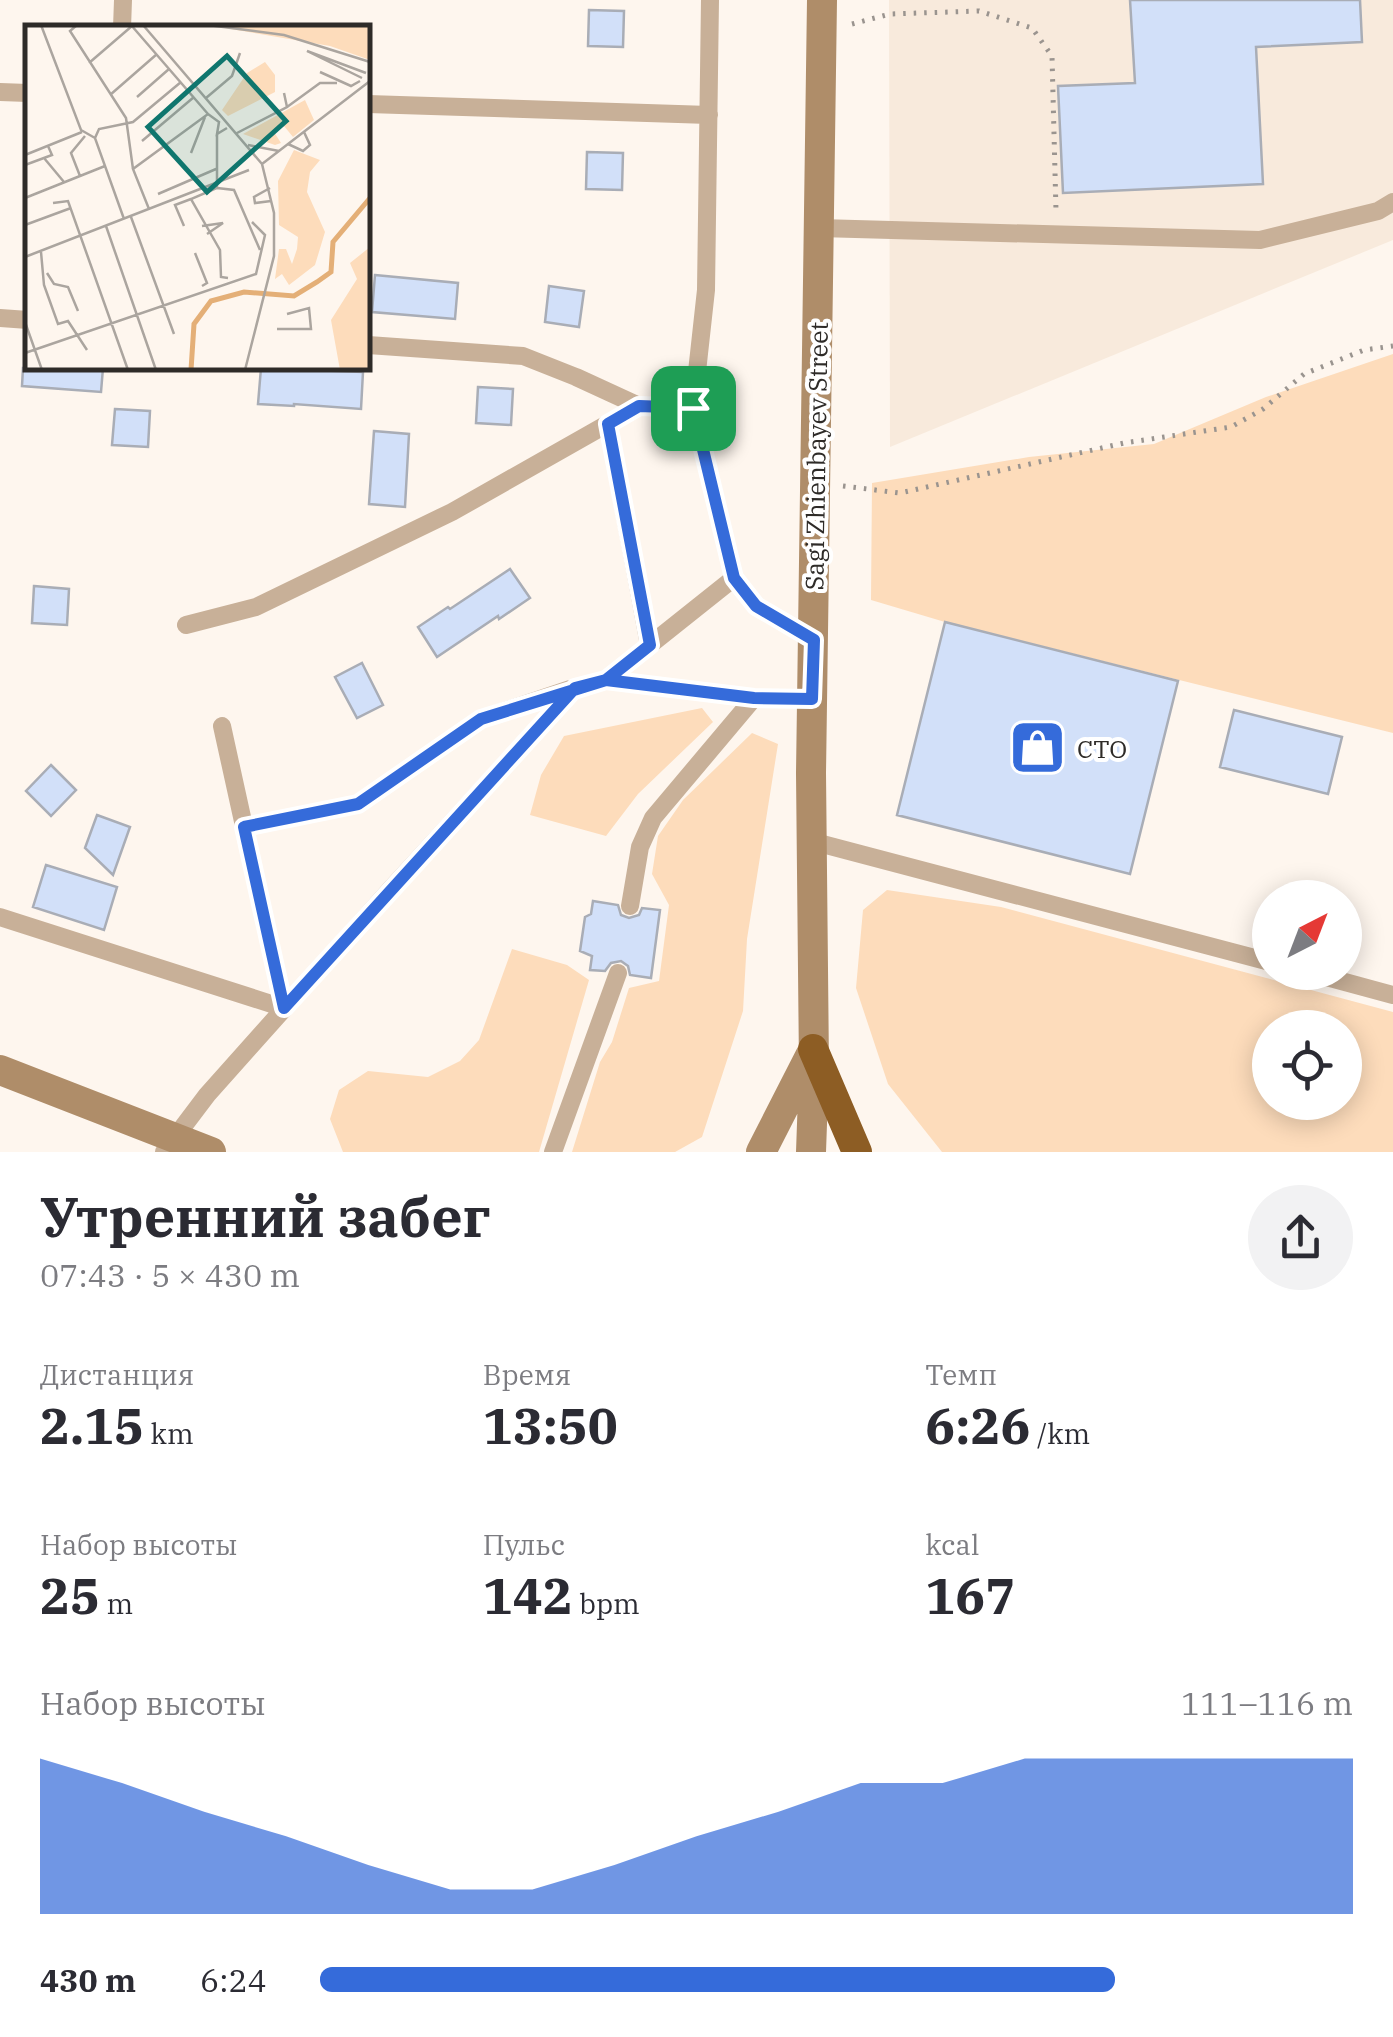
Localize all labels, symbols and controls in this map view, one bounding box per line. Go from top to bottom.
inset map [25,25,370,370]
street label: Sagi Zhienbayev Street [797,321,835,591]
pin [651,366,736,451]
icon: arrive [666,381,721,436]
shop icon: СТО [1008,718,1068,778]
place label: СТО [1077,732,1127,765]
north arrow [1252,880,1362,990]
map controls [1252,880,1362,1120]
button: locate [1252,1010,1362,1120]
text: Утренний забег [40,1181,491,1252]
button: share [1248,1185,1353,1290]
text: 07:43 · 5 × 430 m [40,1254,300,1296]
text: Дистанция [40,1356,194,1393]
text: Время [483,1356,571,1393]
text: Темп [925,1356,997,1393]
text: 2.15 [40,1393,144,1458]
text: 13:50 [483,1393,618,1458]
text: 6:26 [925,1393,1030,1458]
text: km [144,1415,194,1452]
text: /km [1030,1415,1090,1452]
text: Набор высоты [40,1526,238,1563]
text: Пульс [483,1526,565,1563]
text: kcal [925,1526,979,1563]
text: 25 [40,1563,100,1628]
text: 142 [483,1563,573,1628]
text: 167 [925,1563,1015,1628]
text: m [100,1585,133,1622]
text: bpm [573,1585,640,1622]
text: Набор высоты [40,1682,266,1724]
text: 111–116 m [1181,1682,1353,1724]
text: 430 m [40,1959,136,2001]
text: 6:24 [200,1959,267,2001]

